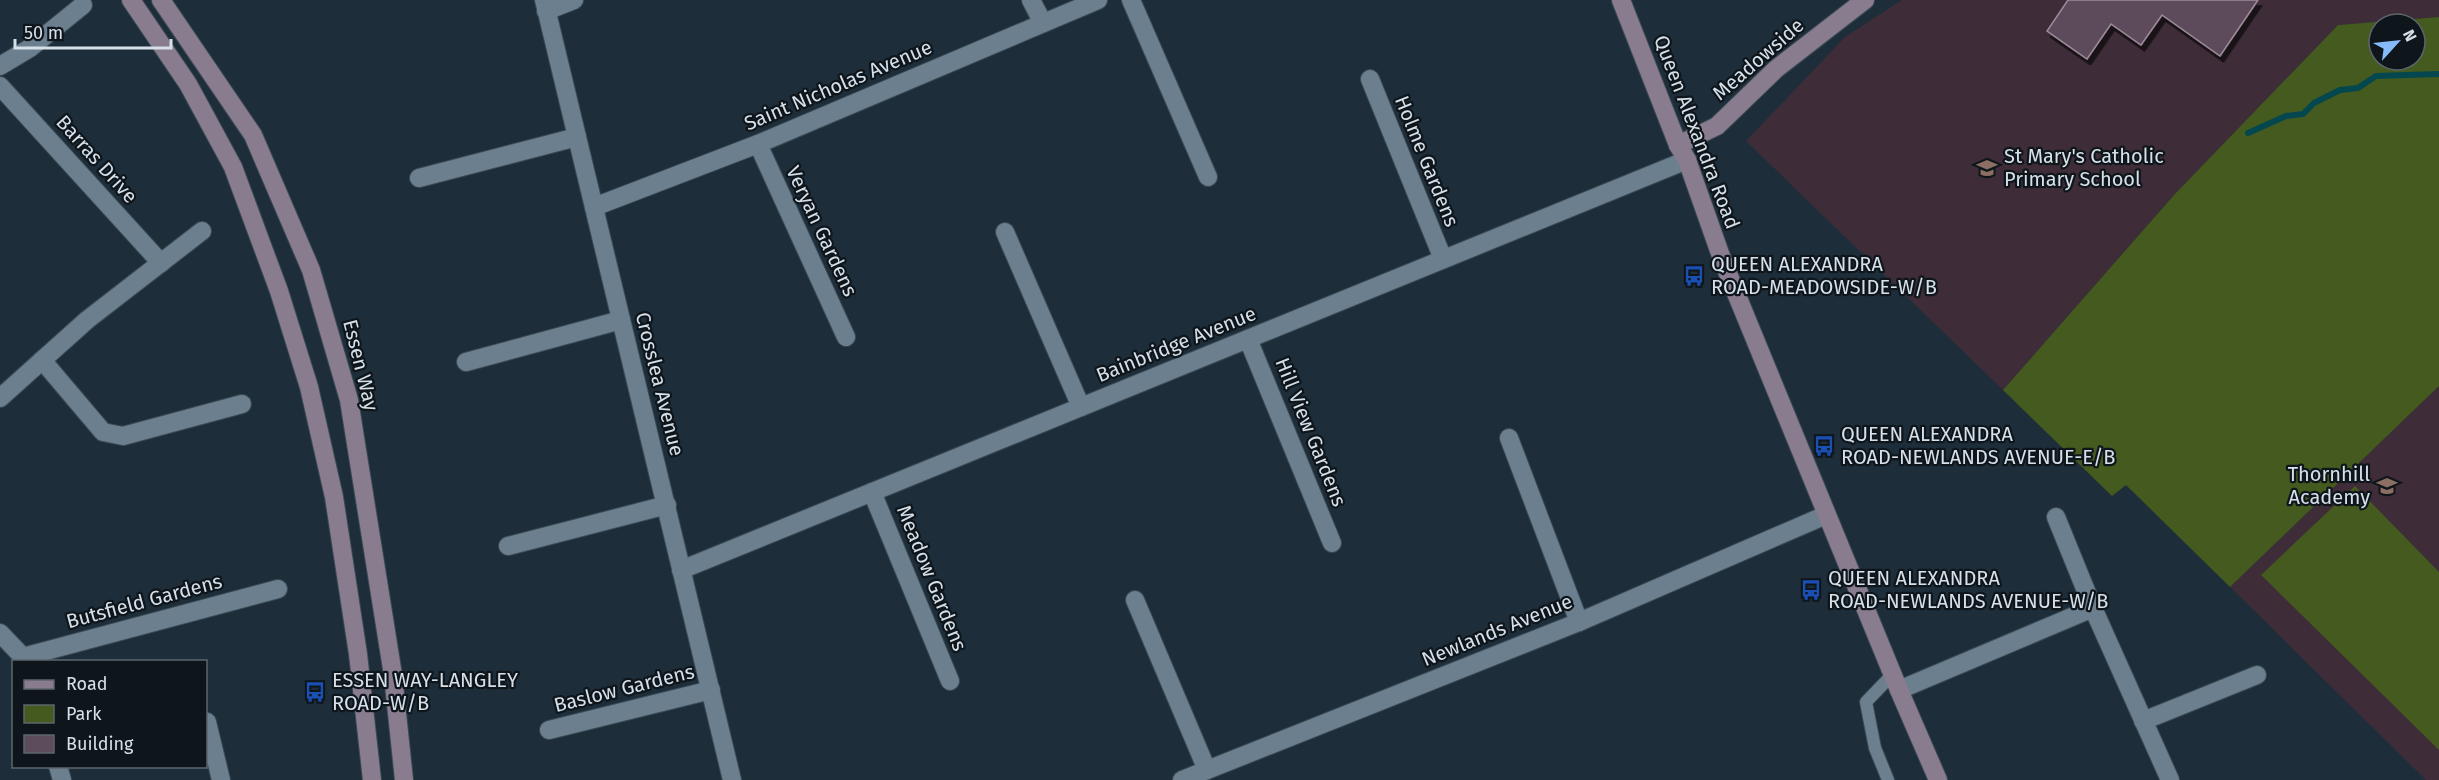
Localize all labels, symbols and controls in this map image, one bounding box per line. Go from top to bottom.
scale bar [15,12,171,50]
north arrow [2367,12,2427,72]
street label: Meadowside [1707,13,1809,105]
text: 50 m [24,22,63,44]
text: N [2399,26,2421,44]
street label: Queen Alexandra Road [1649,32,1745,232]
street label: Saint Nicholas Avenue [741,35,935,135]
street label: Holme Gardens [1390,92,1464,230]
street label: Barras Drive [51,110,143,208]
place label: St Mary's Catholic Primary School [2004,144,2164,191]
school or university icon: St Mary's Catholic Primary School [1975,156,1999,180]
street label: Veryan Gardens [781,162,863,300]
place label: QUEEN ALEXANDRA ROAD-MEADOWSIDE-W/B [1711,252,1937,299]
bus stop icon: QUEEN ALEXANDRA ROAD-MEADOWSIDE-W/B [1682,264,1706,288]
street label: Bainbridge Avenue [1093,301,1259,387]
street label: Crosslea Avenue [631,310,689,458]
street label: Essen Way [338,317,384,413]
street label: Hill View Gardens [1270,354,1352,510]
place label: QUEEN ALEXANDRA ROAD-NEWLANDS AVENUE-E/B [1841,422,2116,469]
bus stop icon: QUEEN ALEXANDRA ROAD-NEWLANDS AVENUE-E/B [1812,434,1836,458]
place label: Thornhill Academy [2288,462,2370,509]
school or university icon: Thornhill Academy [2375,474,2399,498]
street label: Meadow Gardens [892,502,972,654]
place label: QUEEN ALEXANDRA ROAD-NEWLANDS AVENUE-W/B [1828,566,2108,613]
street label: Butsfield Gardens [63,569,225,633]
bus stop icon: QUEEN ALEXANDRA ROAD-NEWLANDS AVENUE-W/B [1799,578,1823,602]
street label: Newlands Avenue [1418,589,1576,671]
street label: Baslow Gardens [551,659,697,717]
legend [12,660,207,768]
place label: ESSEN WAY-LANGLEY ROAD-W/B [332,668,518,715]
text: Road [66,673,108,695]
bus stop icon: ESSEN WAY-LANGLEY ROAD-W/B [303,680,327,704]
text: Park [66,703,102,725]
text: Building [66,733,134,755]

